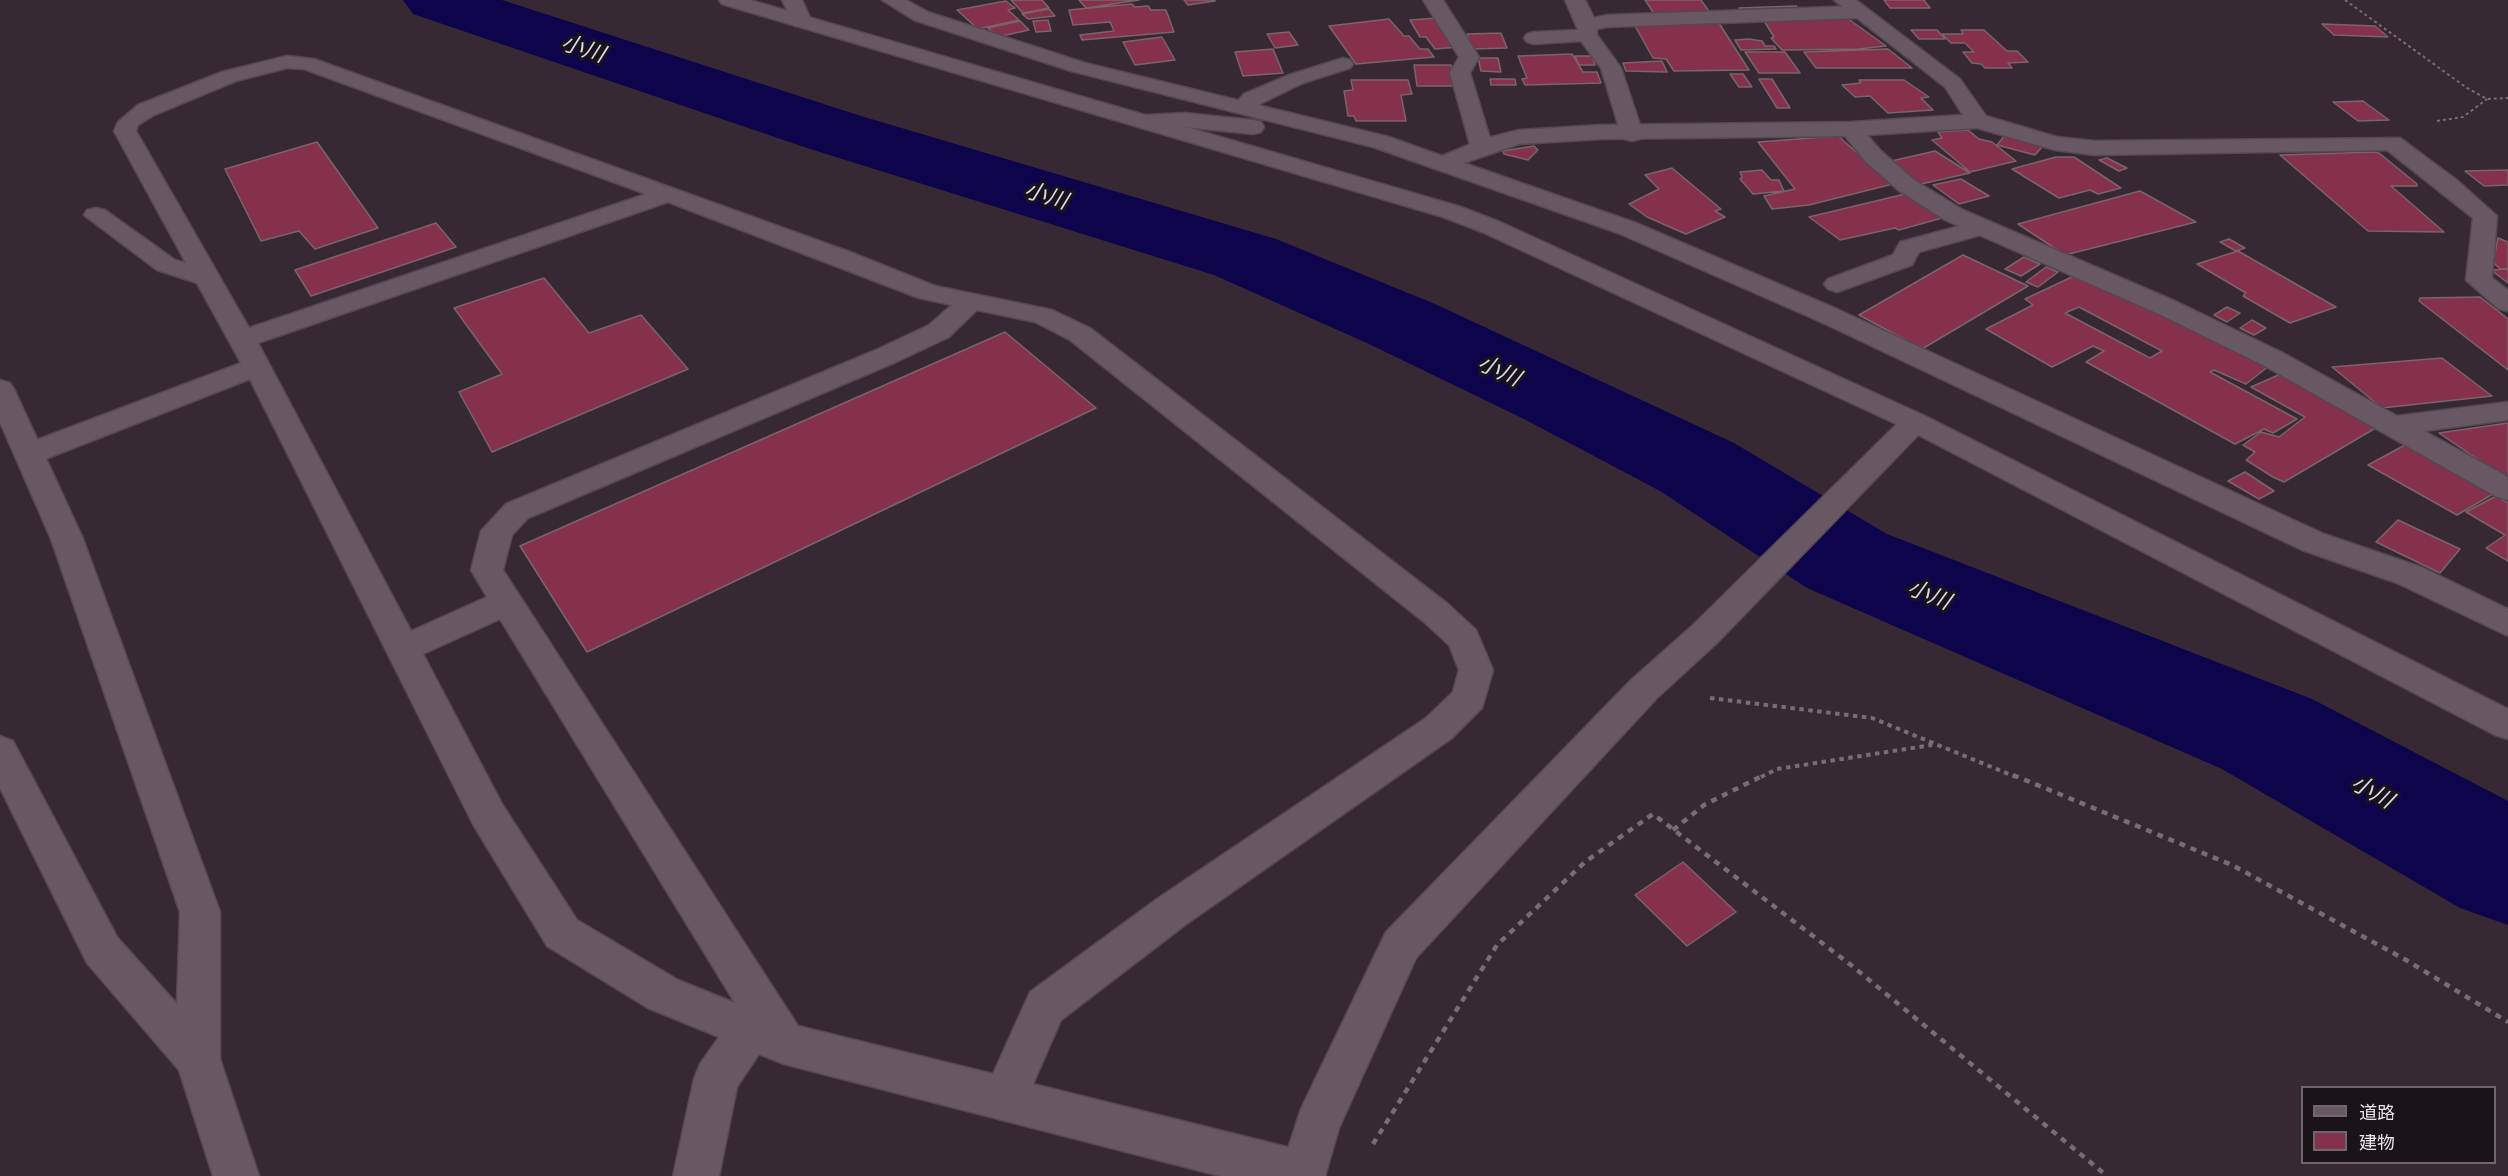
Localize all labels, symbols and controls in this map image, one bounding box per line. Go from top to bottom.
water label: 小川 [558,30,608,68]
water label: 小川 [1021,177,1071,215]
water label: 小川 [1474,350,1524,392]
water label: 小川 [1904,575,1954,615]
water label: 小川 [2346,770,2398,814]
legend [2301,1086,2496,1164]
text: 道路 [2359,1103,2395,1123]
text: 建物 [2359,1133,2395,1153]

